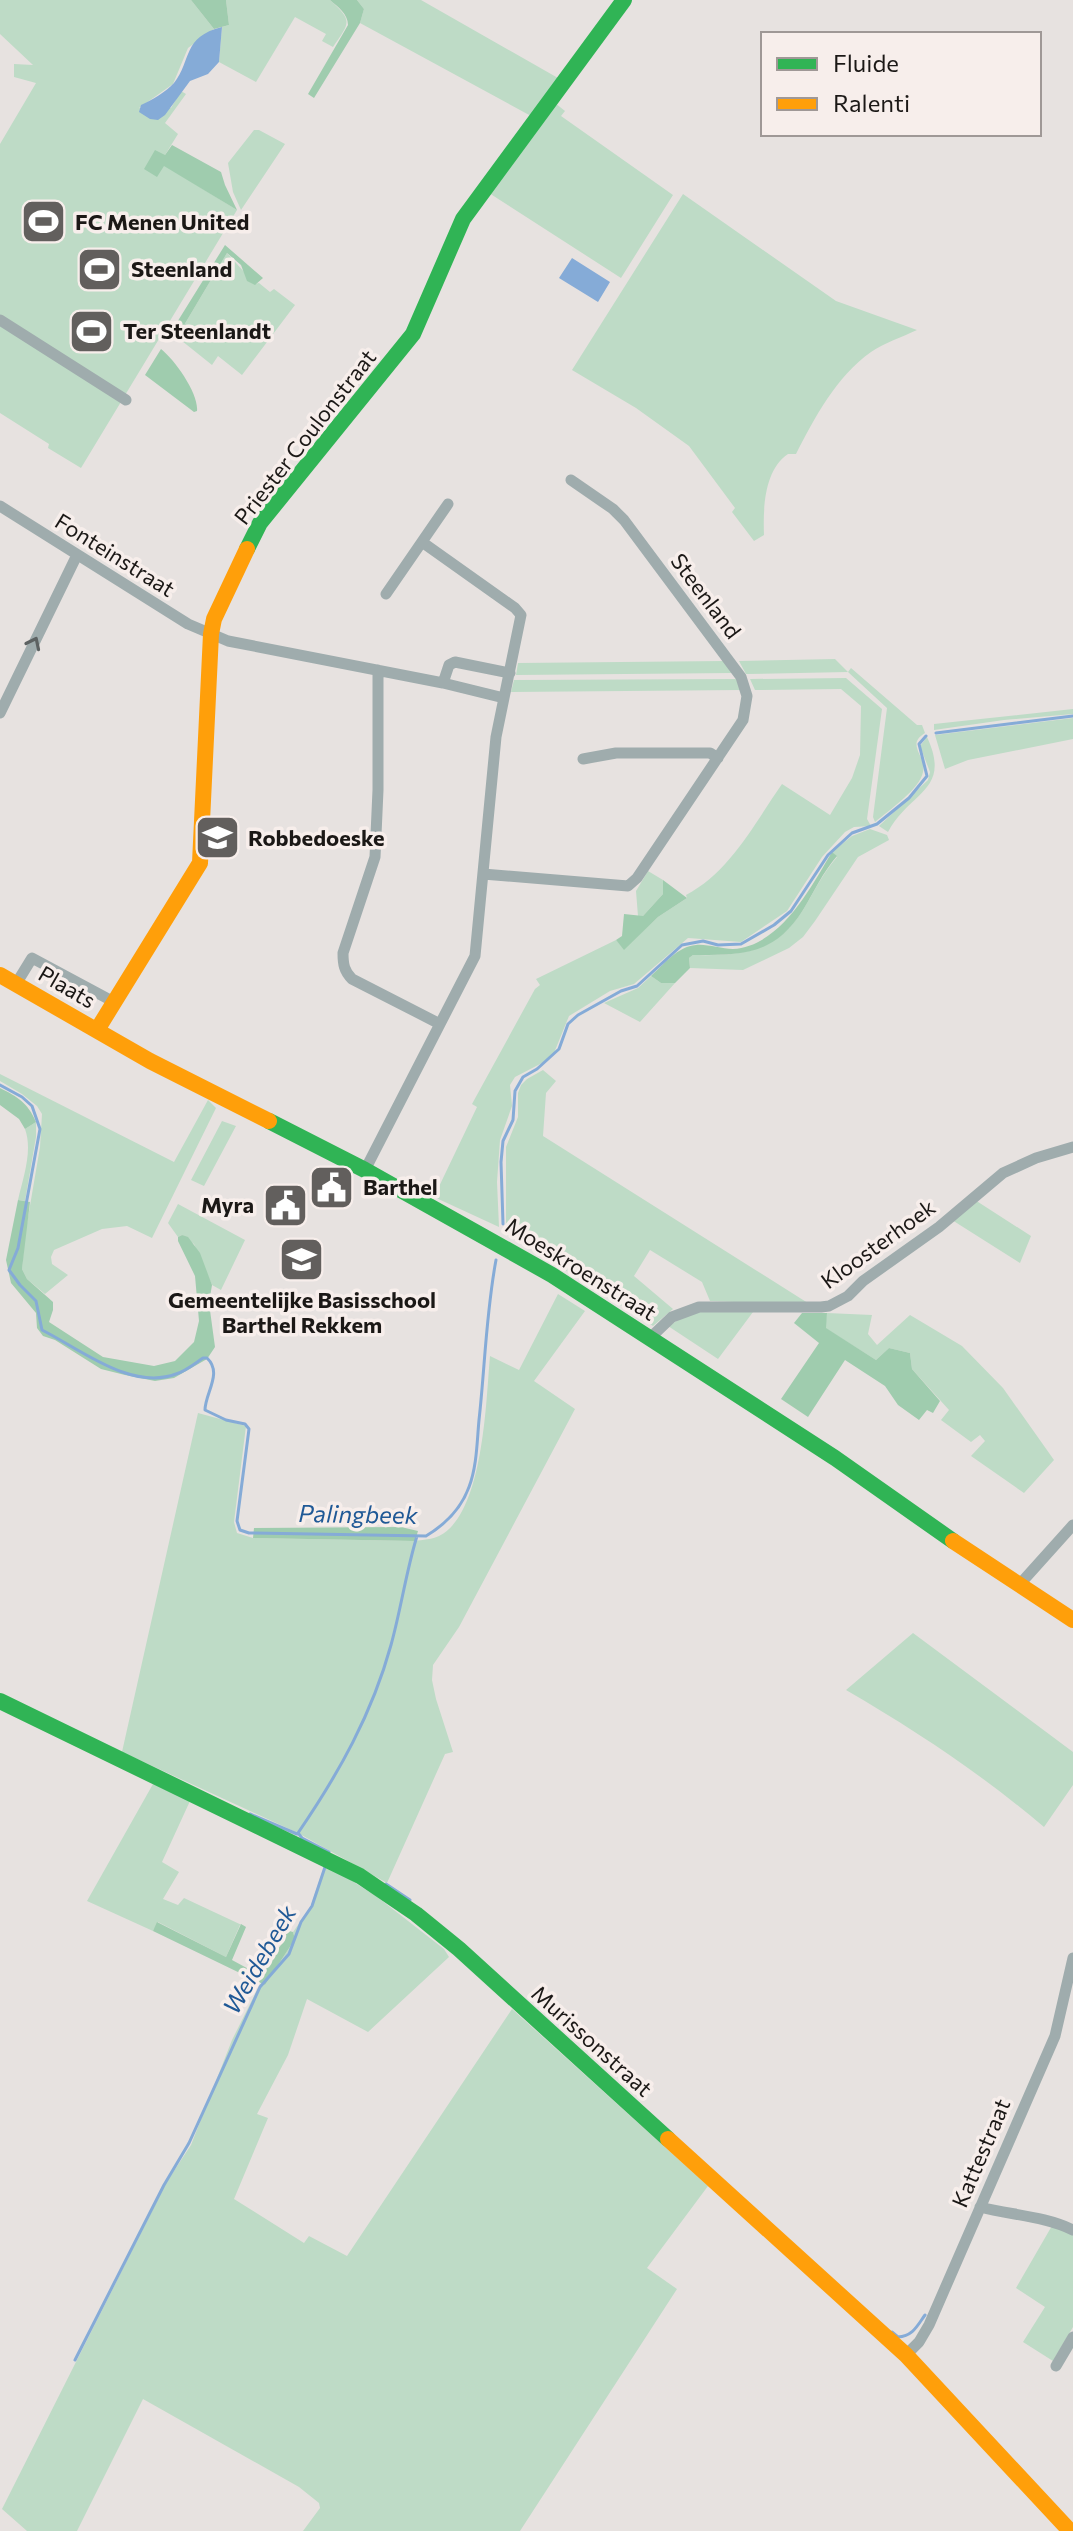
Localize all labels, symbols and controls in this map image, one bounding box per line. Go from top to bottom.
legend [761,32,1041,136]
text: Fluide [833,48,899,77]
text: Ralenti [833,88,910,117]
sports icon: FC Menen United [20,198,68,246]
place label: FC Menen United [75,208,249,235]
sports icon: Steenland [76,245,124,293]
place label: Steenland [131,255,232,282]
sports icon: Ter Steenlandt [68,307,116,355]
place label: Ter Steenlandt [123,317,271,344]
street label: Priester Coulonstraat [228,344,381,530]
street label: Fonteinstraat [50,507,180,602]
street label: Steenland [666,548,747,644]
one-way arrow [24,637,40,651]
school or university icon: Robbedoeske [193,814,241,862]
place label: Robbedoeske [248,824,385,851]
street label: Plaats [34,960,101,1014]
public building icon: Barthel [308,1163,356,1211]
place label: Barthel [363,1173,438,1200]
public building icon: Myra [261,1181,309,1229]
place label: Myra [201,1191,254,1218]
street label: Kloosterhoek [815,1193,940,1294]
street label: Moeskroenstraat [501,1211,662,1326]
school or university icon: Gemeentelijke Basisschool Barthel Rekkem [278,1235,326,1283]
place label: Gemeentelijke Basisschool Barthel Rekkem [168,1286,436,1338]
water label: Palingbeek [298,1498,419,1529]
water label: Weidebeek [216,1899,302,2019]
street label: Murissonstraat [526,1979,658,2102]
street label: Kattestraat [946,2094,1015,2211]

